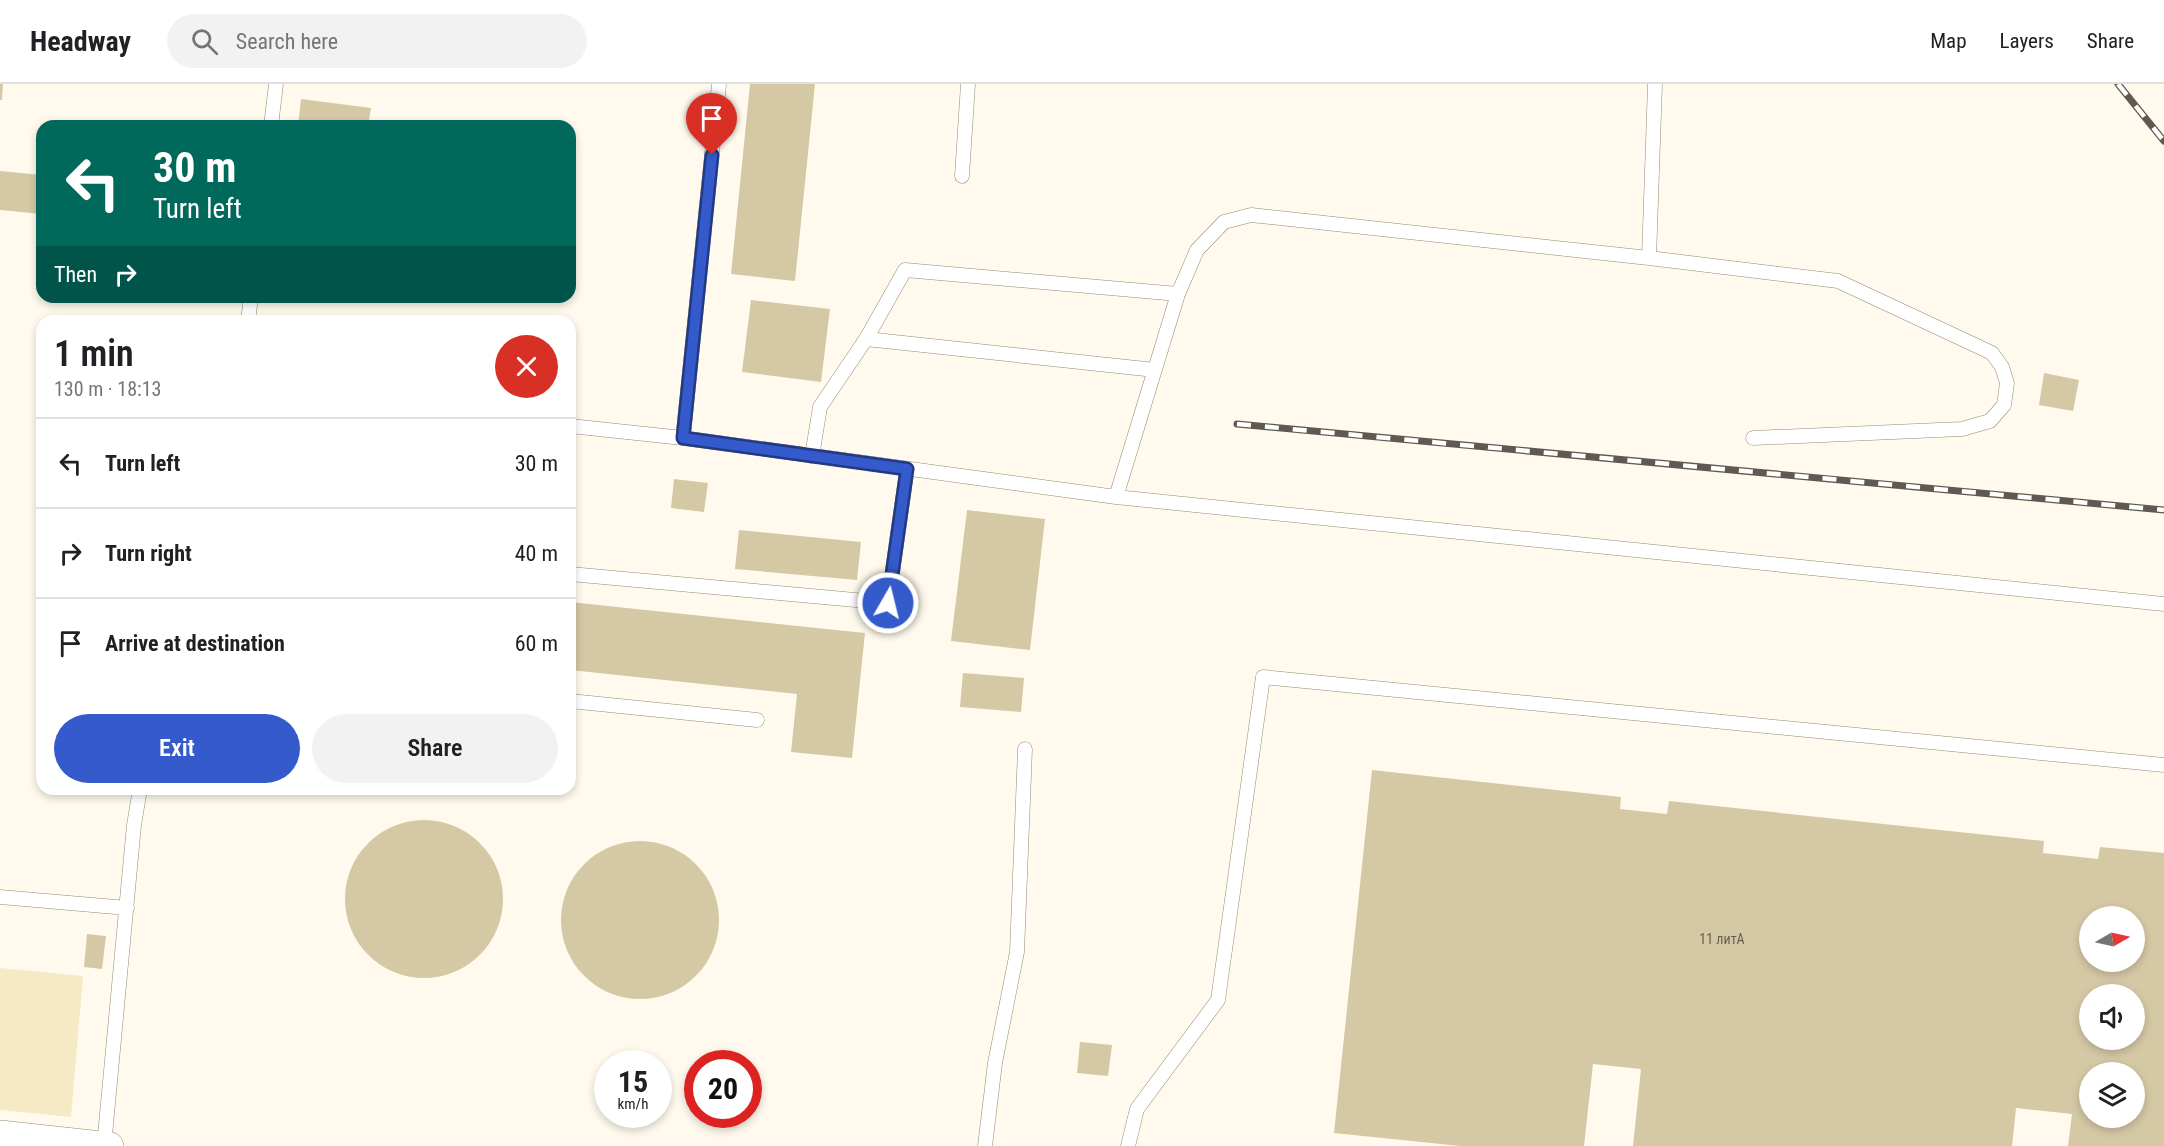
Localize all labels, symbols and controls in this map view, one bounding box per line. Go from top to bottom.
search box [167,14,587,68]
text: Headway [30,25,131,58]
icon: search [188,25,221,58]
text: Search here [236,29,338,54]
text: Map [1930,29,1967,53]
text: Layers [2000,29,2054,53]
text: Share [2087,29,2134,53]
pin [686,93,737,155]
icon: arrive [695,102,728,135]
text: 30 m [153,143,236,192]
icon: left [54,144,132,222]
text: Turn left [153,193,242,225]
icon: right [109,258,142,291]
text: Then [54,262,97,287]
text: 1 min [54,333,134,375]
button: close [495,335,558,398]
text: 130 m · 18:13 [54,377,161,401]
icon: left [54,447,87,480]
text: Turn left [105,451,180,476]
text: 30 m [515,451,558,476]
icon: right [54,537,87,570]
text: Turn right [105,541,192,566]
text: 40 m [515,541,558,566]
position arrow [856,571,920,635]
icon: arrive [54,627,87,660]
text: Arrive at destination [105,631,285,656]
text: 60 m [515,631,558,656]
button: Exit [54,714,300,783]
button: Share [312,714,558,783]
north arrow [2079,906,2145,972]
map controls [2079,906,2145,1128]
house number: 11 литА [1699,931,1745,947]
button: sound [2079,984,2145,1050]
speed limit sign: 20 [684,1050,762,1128]
button: layers [2079,1062,2145,1128]
text: 15 [618,1064,648,1099]
text: km/h [618,1095,648,1113]

